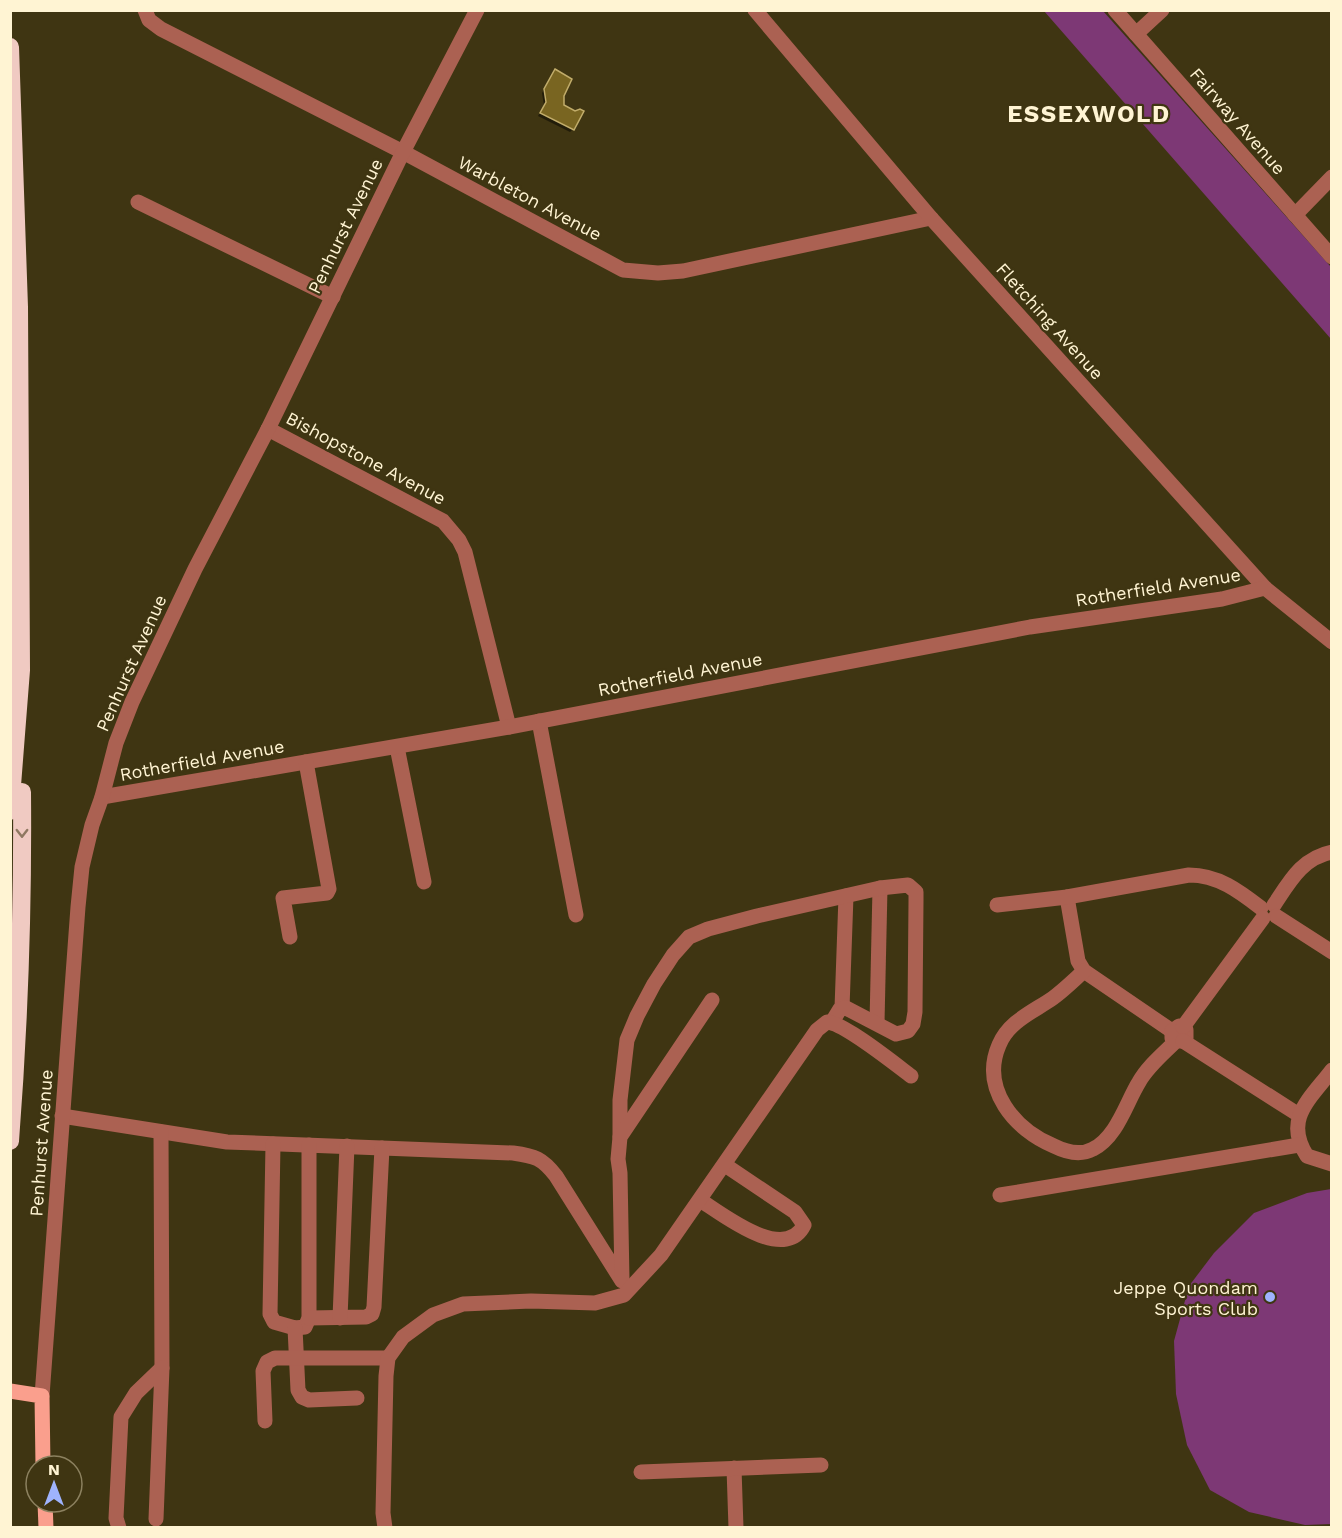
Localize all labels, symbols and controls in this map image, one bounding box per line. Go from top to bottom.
street label: Fairway Avenue [1186,63,1290,179]
district label: ESSEXWOLD [1007,100,1171,128]
street label: Warbleton Avenue [455,151,605,245]
street label: Penhurst Avenue [303,155,387,297]
street label: Fletching Avenue [992,258,1108,384]
street label: Bishopstone Avenue [283,407,449,509]
street label: Rotherfield Avenue [1074,564,1242,610]
street label: Penhurst Avenue [91,591,171,735]
street label: Rotherfield Avenue [596,648,764,700]
street label: Rotherfield Avenue [118,735,286,785]
one-way arrow [16,829,28,838]
street label: Penhurst Avenue [25,1069,57,1217]
place label: Jeppe Quondam Sports Club [1113,1277,1258,1319]
marker: Jeppe Quondam Sports Club [1263,1290,1277,1304]
north arrow [24,1454,84,1514]
text: N [48,1460,60,1479]

